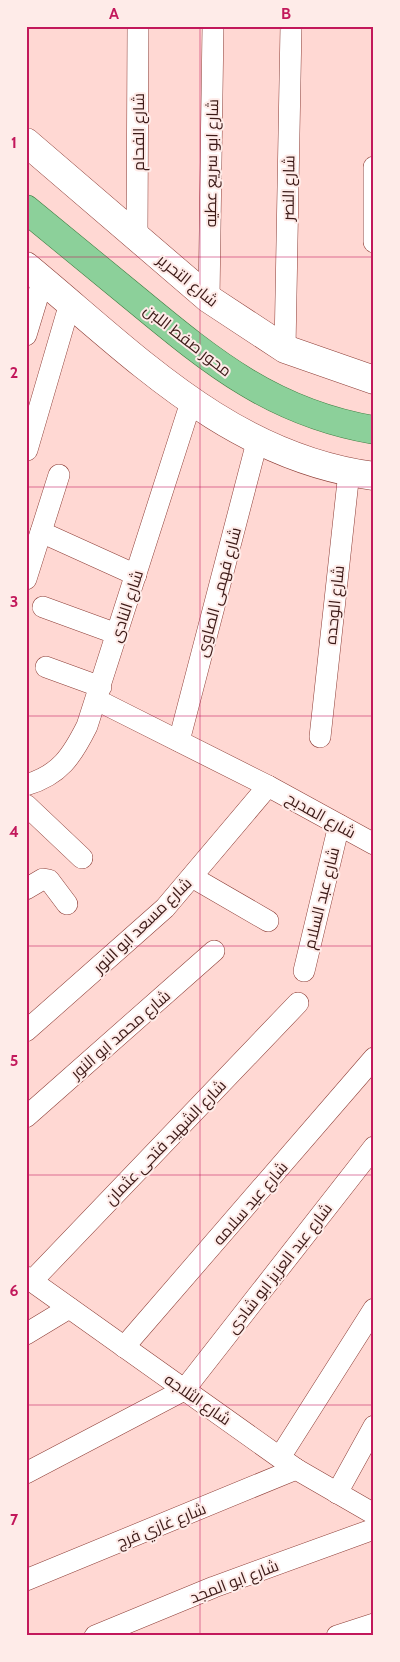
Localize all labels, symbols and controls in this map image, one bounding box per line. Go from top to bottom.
text: A [109,4,119,23]
text: B [281,4,291,23]
street label: شارع الفحام [129,93,150,171]
street label: شارع ابو سريع عطيه [201,99,224,227]
text: 1 [11,133,17,152]
street label: شارع النصر [278,155,301,222]
street label: شارع التحرير [151,249,222,312]
street label: محور صفط اللبن [139,300,235,381]
text: 2 [10,363,18,382]
street label: شارع فهمى الصاوى [192,525,247,660]
street label: شارع الوحده [321,565,350,646]
street label: شارع النادى [106,568,149,645]
text: 3 [10,592,18,611]
street label: شارع المدبح [282,788,359,844]
text: 4 [9,822,19,841]
street label: شارع عبد السلام [300,845,345,951]
street label: شارع مسعد ابو النور [89,874,197,979]
street label: شارع محمد ابو النور [66,986,175,1085]
text: 5 [10,1051,18,1070]
street label: شارع الشهيد فتحى عثمان [101,1076,232,1210]
street label: شارع عيد سلامه [209,1158,293,1250]
street label: شارع عبد العزيز ابو شادى [223,1199,338,1338]
text: 6 [10,1281,19,1300]
street label: شارع الثلاجه [160,1370,235,1431]
street label: شارع غازي فرج [114,1499,210,1556]
text: 7 [10,1510,19,1529]
street label: شارع ابو المجد [187,1556,282,1609]

